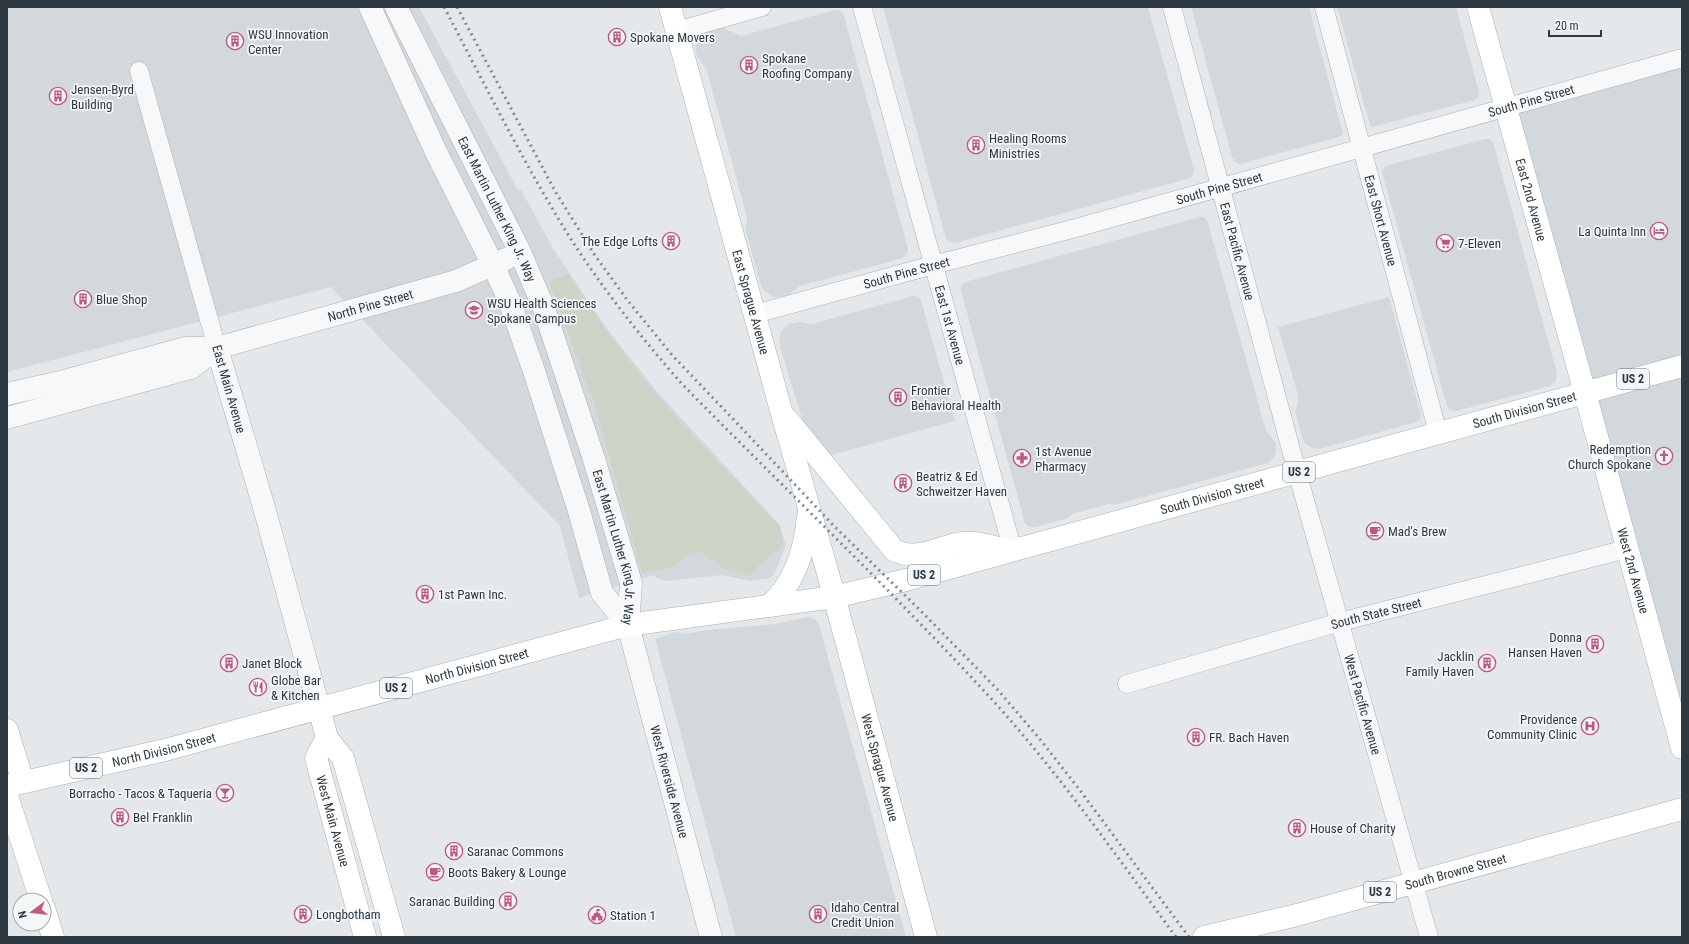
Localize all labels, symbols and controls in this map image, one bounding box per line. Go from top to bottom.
scale bar [1549,12,1601,38]
text: 20 m [1555,19,1579,33]
place label: WSU Innovation Center [248,27,329,57]
building icon: Spokane Movers [607,27,627,47]
place label: Spokane Movers [630,30,715,45]
building icon: WSU Innovation Center [225,31,245,51]
place label: Spokane Roofing Company [762,51,853,81]
building icon: Spokane Roofing Company [739,55,759,75]
street label: South Pine Street [1486,81,1576,120]
place label: Jensen-Byrd Building [71,82,134,112]
building icon: Jensen-Byrd Building [48,86,68,106]
place label: Healing Rooms Ministries [989,131,1067,161]
street label: East Martin Luther King Jr. Way [455,134,539,285]
building icon: Healing Rooms Ministries [966,135,986,155]
street label: East 2nd Avenue [1513,157,1550,243]
street label: South Pine Street [1174,169,1264,207]
street label: East Short Avenue [1362,173,1400,268]
street label: East Pacific Avenue [1217,201,1258,302]
hotel icon: La Quinta Inn [1649,221,1669,241]
place label: La Quinta Inn [1578,224,1646,239]
building icon: The Edge Lofts [661,231,681,251]
supermarket icon: 7-Eleven [1435,233,1455,253]
place label: The Edge Lofts [581,234,658,249]
place label: 7-Eleven [1458,236,1501,251]
street label: East Sprague Avenue [730,248,773,356]
street label: South Pine Street [862,254,951,291]
street label: East 1st Avenue [932,283,968,367]
street label: North Pine Street [326,286,415,324]
building icon: Blue Shop [73,289,93,309]
place label: Blue Shop [96,292,147,307]
place label: WSU Health Sciences Spokane Campus [487,296,597,326]
school or university icon: WSU Health Sciences Spokane Campus [464,300,484,320]
street label: East Main Avenue [209,343,249,435]
road number: US 2 [1617,369,1649,389]
place label: Frontier Behavioral Health [911,383,1001,413]
building icon: Frontier Behavioral Health [888,387,908,407]
street label: South Division Street [1471,388,1578,431]
place label: Redemption Church Spokane [1568,442,1651,472]
place label: 1st Avenue Pharmacy [1035,444,1092,474]
church icon: Redemption Church Spokane [1654,446,1674,466]
pharmacy icon: 1st Avenue Pharmacy [1012,448,1032,468]
road number: US 2 [1283,462,1315,482]
street label: East Martin Luther King Jr. Way [590,468,639,626]
place label: Beatriz & Ed Schweitzer Haven [916,469,1007,499]
building icon: Beatriz & Ed Schweitzer Haven [893,473,913,493]
street label: South Division Street [1159,474,1266,517]
cafe icon: Mad's Brew [1365,521,1385,541]
place label: Mad's Brew [1388,524,1447,539]
street label: West 2nd Avenue [1615,526,1652,615]
road number: US 2 [908,565,940,585]
building icon: 1st Pawn Inc. [415,584,435,604]
place label: 1st Pawn Inc. [438,587,507,602]
street label: South State Street [1329,594,1423,632]
place label: Donna Hansen Haven [1508,630,1582,660]
building icon: Donna Hansen Haven [1585,634,1605,654]
street label: North Division Street [424,645,530,687]
place label: Jacklin Family Haven [1406,649,1474,679]
street label: West Pacific Avenue [1342,652,1384,756]
building icon: Janet Block [219,653,239,673]
building icon: Jacklin Family Haven [1477,653,1497,673]
place label: Janet Block [242,656,302,671]
place label: Globe Bar & Kitchen [271,673,321,703]
restaurant icon: Globe Bar & Kitchen [248,677,268,697]
road number: US 2 [380,678,412,698]
street label: West Sprague Avenue [859,712,902,823]
place label: Providence Community Clinic [1487,712,1577,742]
hospital icon: Providence Community Clinic [1580,716,1600,736]
street label: West Riverside Avenue [647,724,692,839]
building icon: FR. Bach Haven [1186,727,1206,747]
street label: North Division Street [111,729,217,769]
place label: FR. Bach Haven [1209,730,1289,745]
road number: US 2 [70,758,102,778]
street label: West Main Avenue [314,773,353,868]
bar icon: Borracho - Tacos & Taqueria [215,783,235,803]
place label: Borracho - Tacos & Taqueria [69,786,212,801]
building icon: Bel Franklin [110,807,130,827]
place label: Bel Franklin [133,810,193,825]
building icon: House of Charity [1287,818,1307,838]
place label: House of Charity [1310,821,1396,836]
building icon: Saranac Commons [444,841,464,861]
place label: Saranac Commons [467,844,564,859]
street label: South Browne Street [1403,850,1508,892]
cafe icon: Boots Bakery & Lounge [425,862,445,882]
place label: Boots Bakery & Lounge [448,865,566,880]
road number: US 2 [1364,882,1396,902]
building icon: Saranac Building [498,891,518,911]
north arrow [12,892,52,932]
place label: Saranac Building [409,894,495,909]
place label: Idaho Central Credit Union [831,900,899,930]
building icon: Longbotham [293,904,313,924]
building icon: Idaho Central Credit Union [808,904,828,924]
public building icon: Station 1 [587,905,607,925]
place label: Longbotham [316,907,381,922]
place label: Station 1 [610,908,656,923]
text: N [16,909,30,919]

